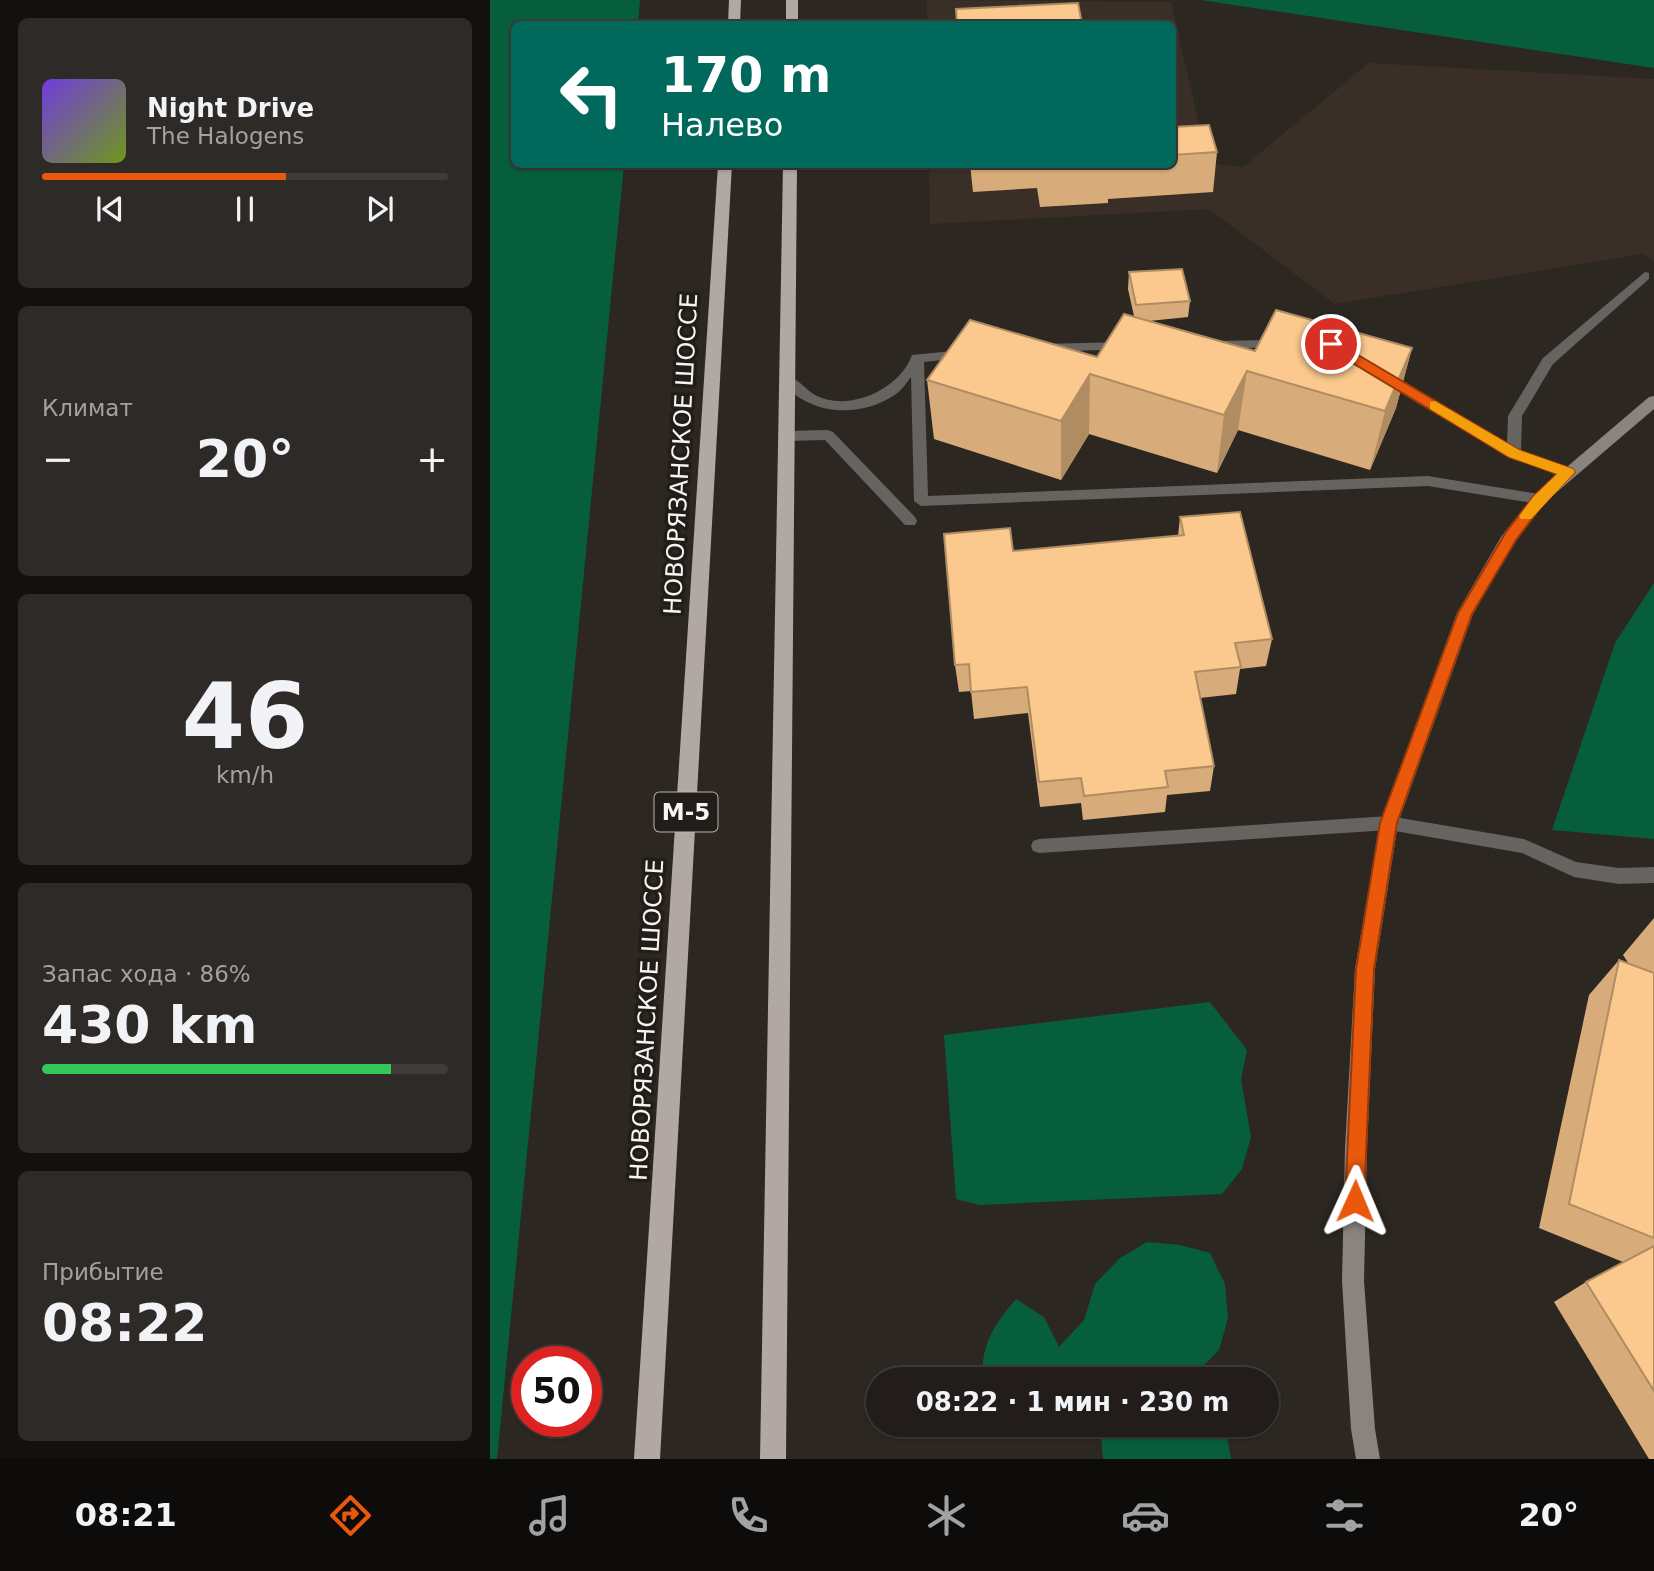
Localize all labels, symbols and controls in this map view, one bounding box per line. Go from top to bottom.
text: 170 m [661,47,831,104]
icon: left [546,49,637,140]
text: Night Drive [147,93,314,123]
text: Налево [661,106,783,144]
text: The Halogens [147,123,304,149]
icon: previous [91,190,129,228]
icon: pause [226,190,264,228]
icon: next [361,190,399,228]
street label: НОВОРЯЗАНСКОЕ ШОССЕ [659,292,703,616]
pin [1301,314,1361,374]
icon: arrive [1312,325,1350,363]
text: Климат [42,395,133,421]
text: 20° [196,429,294,489]
text: − [42,437,74,481]
text: + [416,437,448,481]
text: 46 [182,664,308,769]
text: km/h [216,762,274,788]
road number: М-5 [654,792,718,832]
street label: НОВОРЯЗАНСКОЕ ШОССЕ [625,858,669,1182]
text: Запас хода · 86% [42,961,251,987]
text: 430 km [42,995,257,1055]
position arrow [1318,1164,1392,1238]
text: Прибытие [42,1259,164,1285]
text: 08:22 [42,1293,208,1353]
speed limit sign: 50 [511,1346,602,1437]
text: 08:22 · 1 мин · 230 m [916,1387,1229,1417]
icon: directions [326,1491,375,1540]
icon: music [525,1491,574,1540]
icon: phone [724,1491,773,1540]
icon: climate [922,1491,971,1540]
icon: car [1121,1491,1170,1540]
icon: filters [1320,1491,1369,1540]
text: 08:21 [75,1496,177,1534]
text: 20° [1519,1496,1579,1534]

